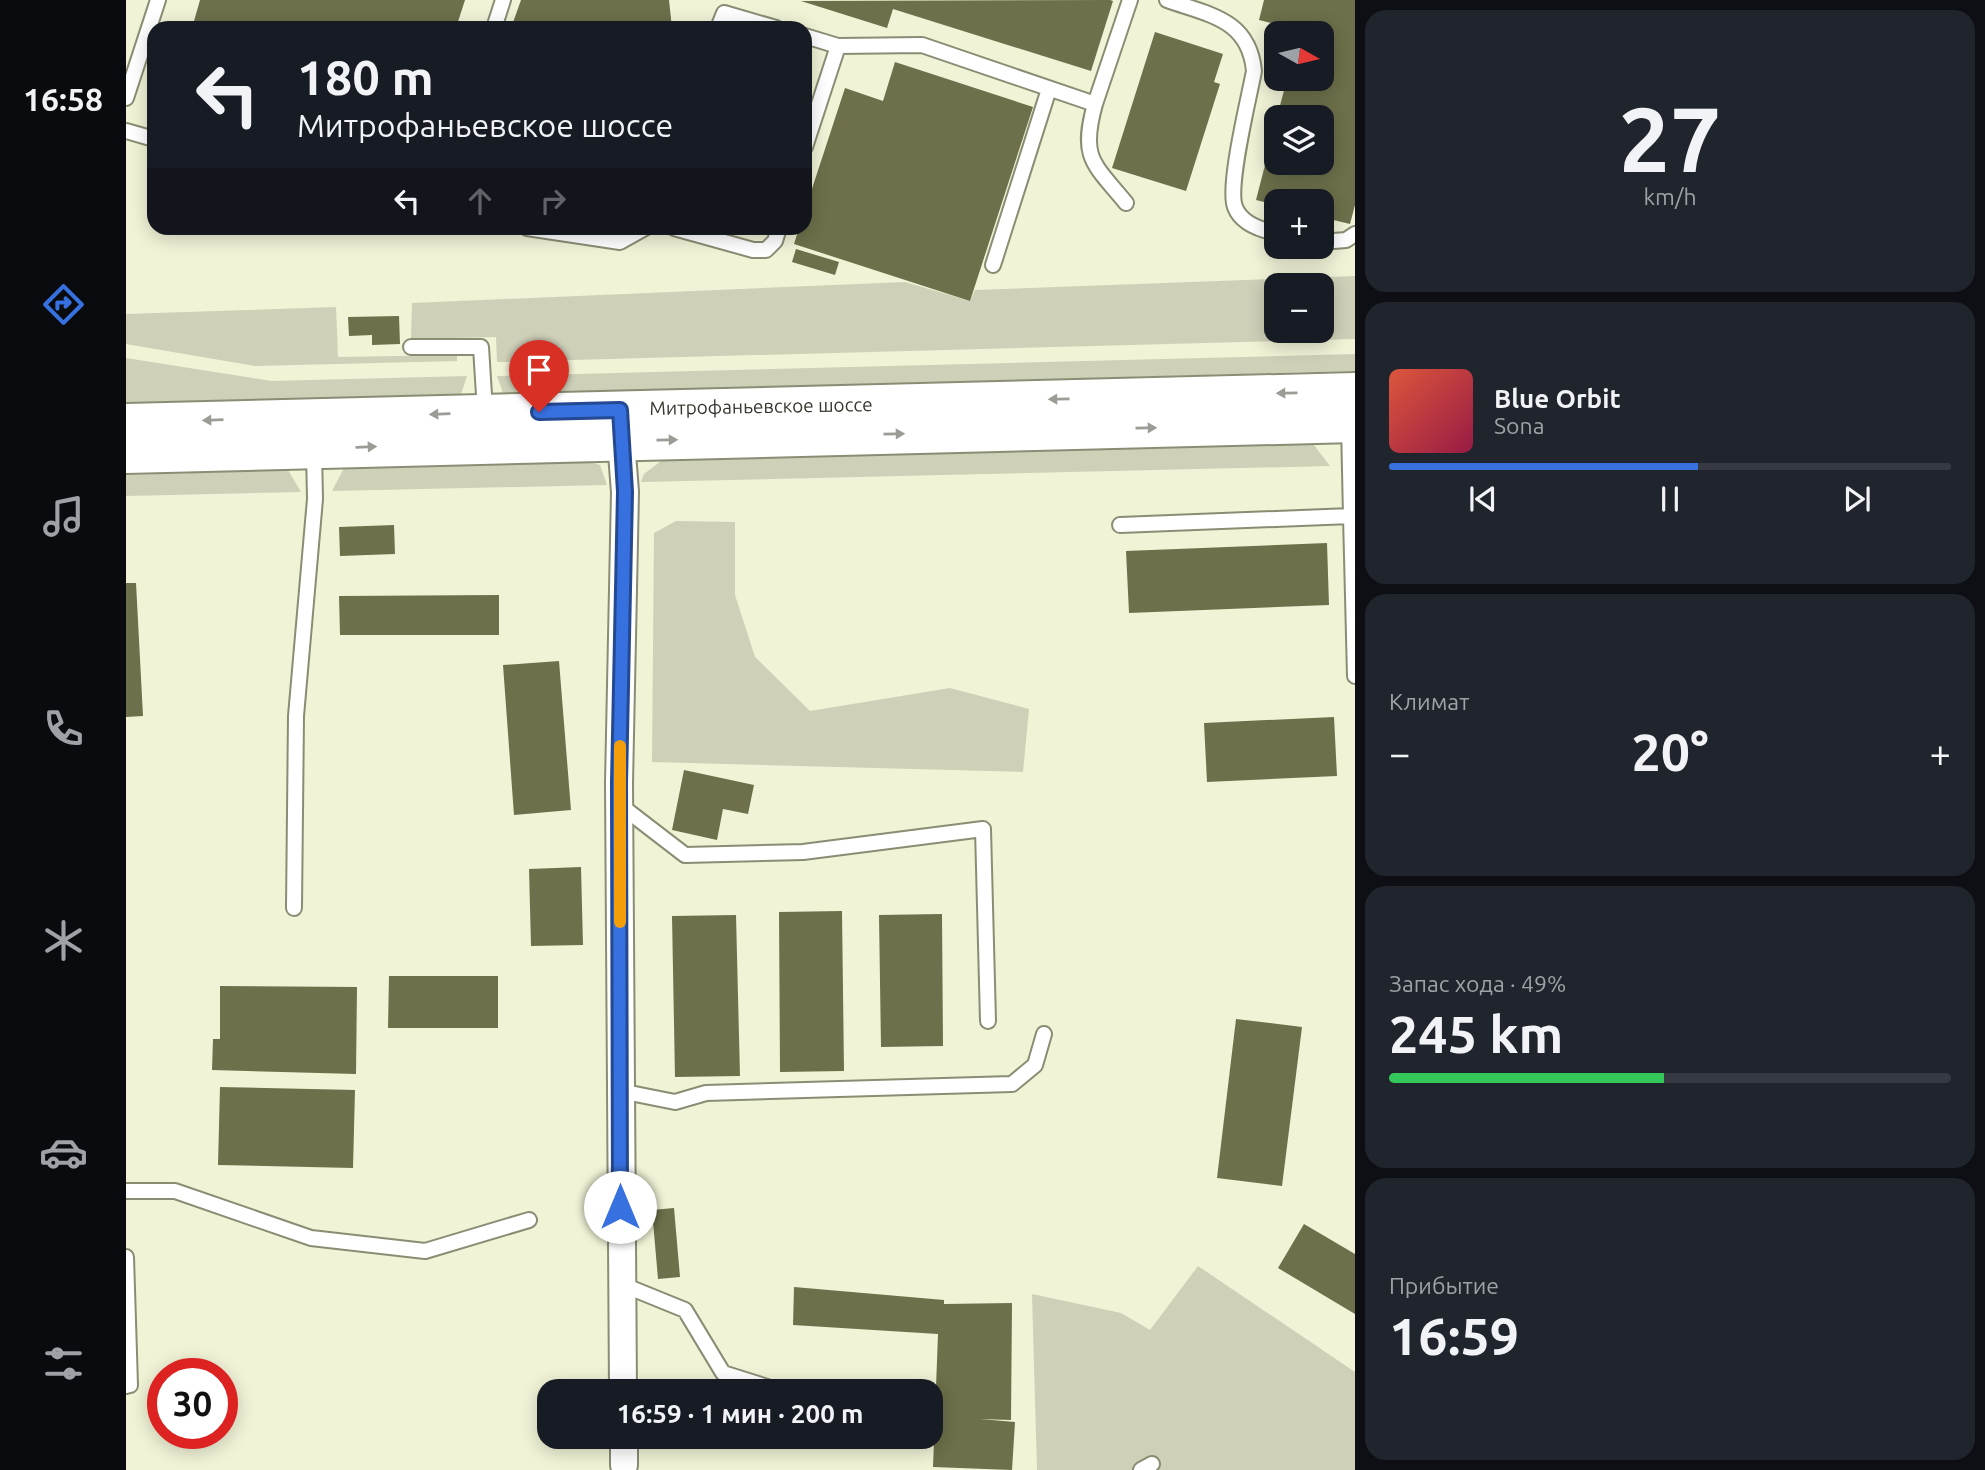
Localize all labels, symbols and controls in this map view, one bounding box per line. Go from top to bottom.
north arrow [1264,21,1334,91]
map controls [1264,21,1334,343]
icon: left [182,49,273,140]
text: 180 m [297,49,434,104]
text: 16:58 [23,81,103,117]
text: 27 [1619,87,1721,189]
button: layers [1264,105,1334,175]
text: Митрофаньевское шоссе [297,107,673,143]
icon: left [388,182,426,220]
icon: ahead [461,182,499,220]
icon: right [534,182,572,220]
text: km/h [1643,184,1697,209]
button: + [1264,189,1334,259]
button: − [1264,273,1334,343]
icon: directions [39,280,88,329]
pin [509,340,569,412]
icon: arrive [520,351,558,389]
text: Blue Orbit [1494,384,1621,413]
one-way arrow [1276,388,1298,399]
street label: Митрофаньевское шоссе [649,393,873,419]
one-way arrow [1048,393,1070,405]
one-way arrow [429,408,451,420]
text: Sona [1494,413,1544,438]
one-way arrow [201,414,223,426]
one-way arrow [1135,422,1157,434]
one-way arrow [883,428,905,440]
one-way arrow [656,434,678,445]
one-way arrow [355,442,377,453]
icon: previous [1464,480,1502,518]
icon: pause [1651,480,1689,518]
icon: next [1838,480,1876,518]
icon: music [39,492,88,541]
text: Климат [1389,689,1469,714]
icon: phone [39,704,88,753]
text: 20° [1631,723,1709,781]
text: − [1389,732,1410,774]
text: + [1930,732,1951,774]
icon: climate [39,916,88,965]
text: Запас хода · 49% [1389,971,1566,996]
text: 245 km [1389,1005,1563,1063]
icon: car [39,1128,88,1177]
position arrow [583,1170,657,1244]
text: Прибытие [1389,1273,1499,1298]
text: 16:59 [1389,1307,1519,1365]
icon: filters [39,1339,88,1388]
speed limit sign: 30 [147,1358,238,1449]
text: 16:59 · 1 мин · 200 m [617,1399,863,1428]

